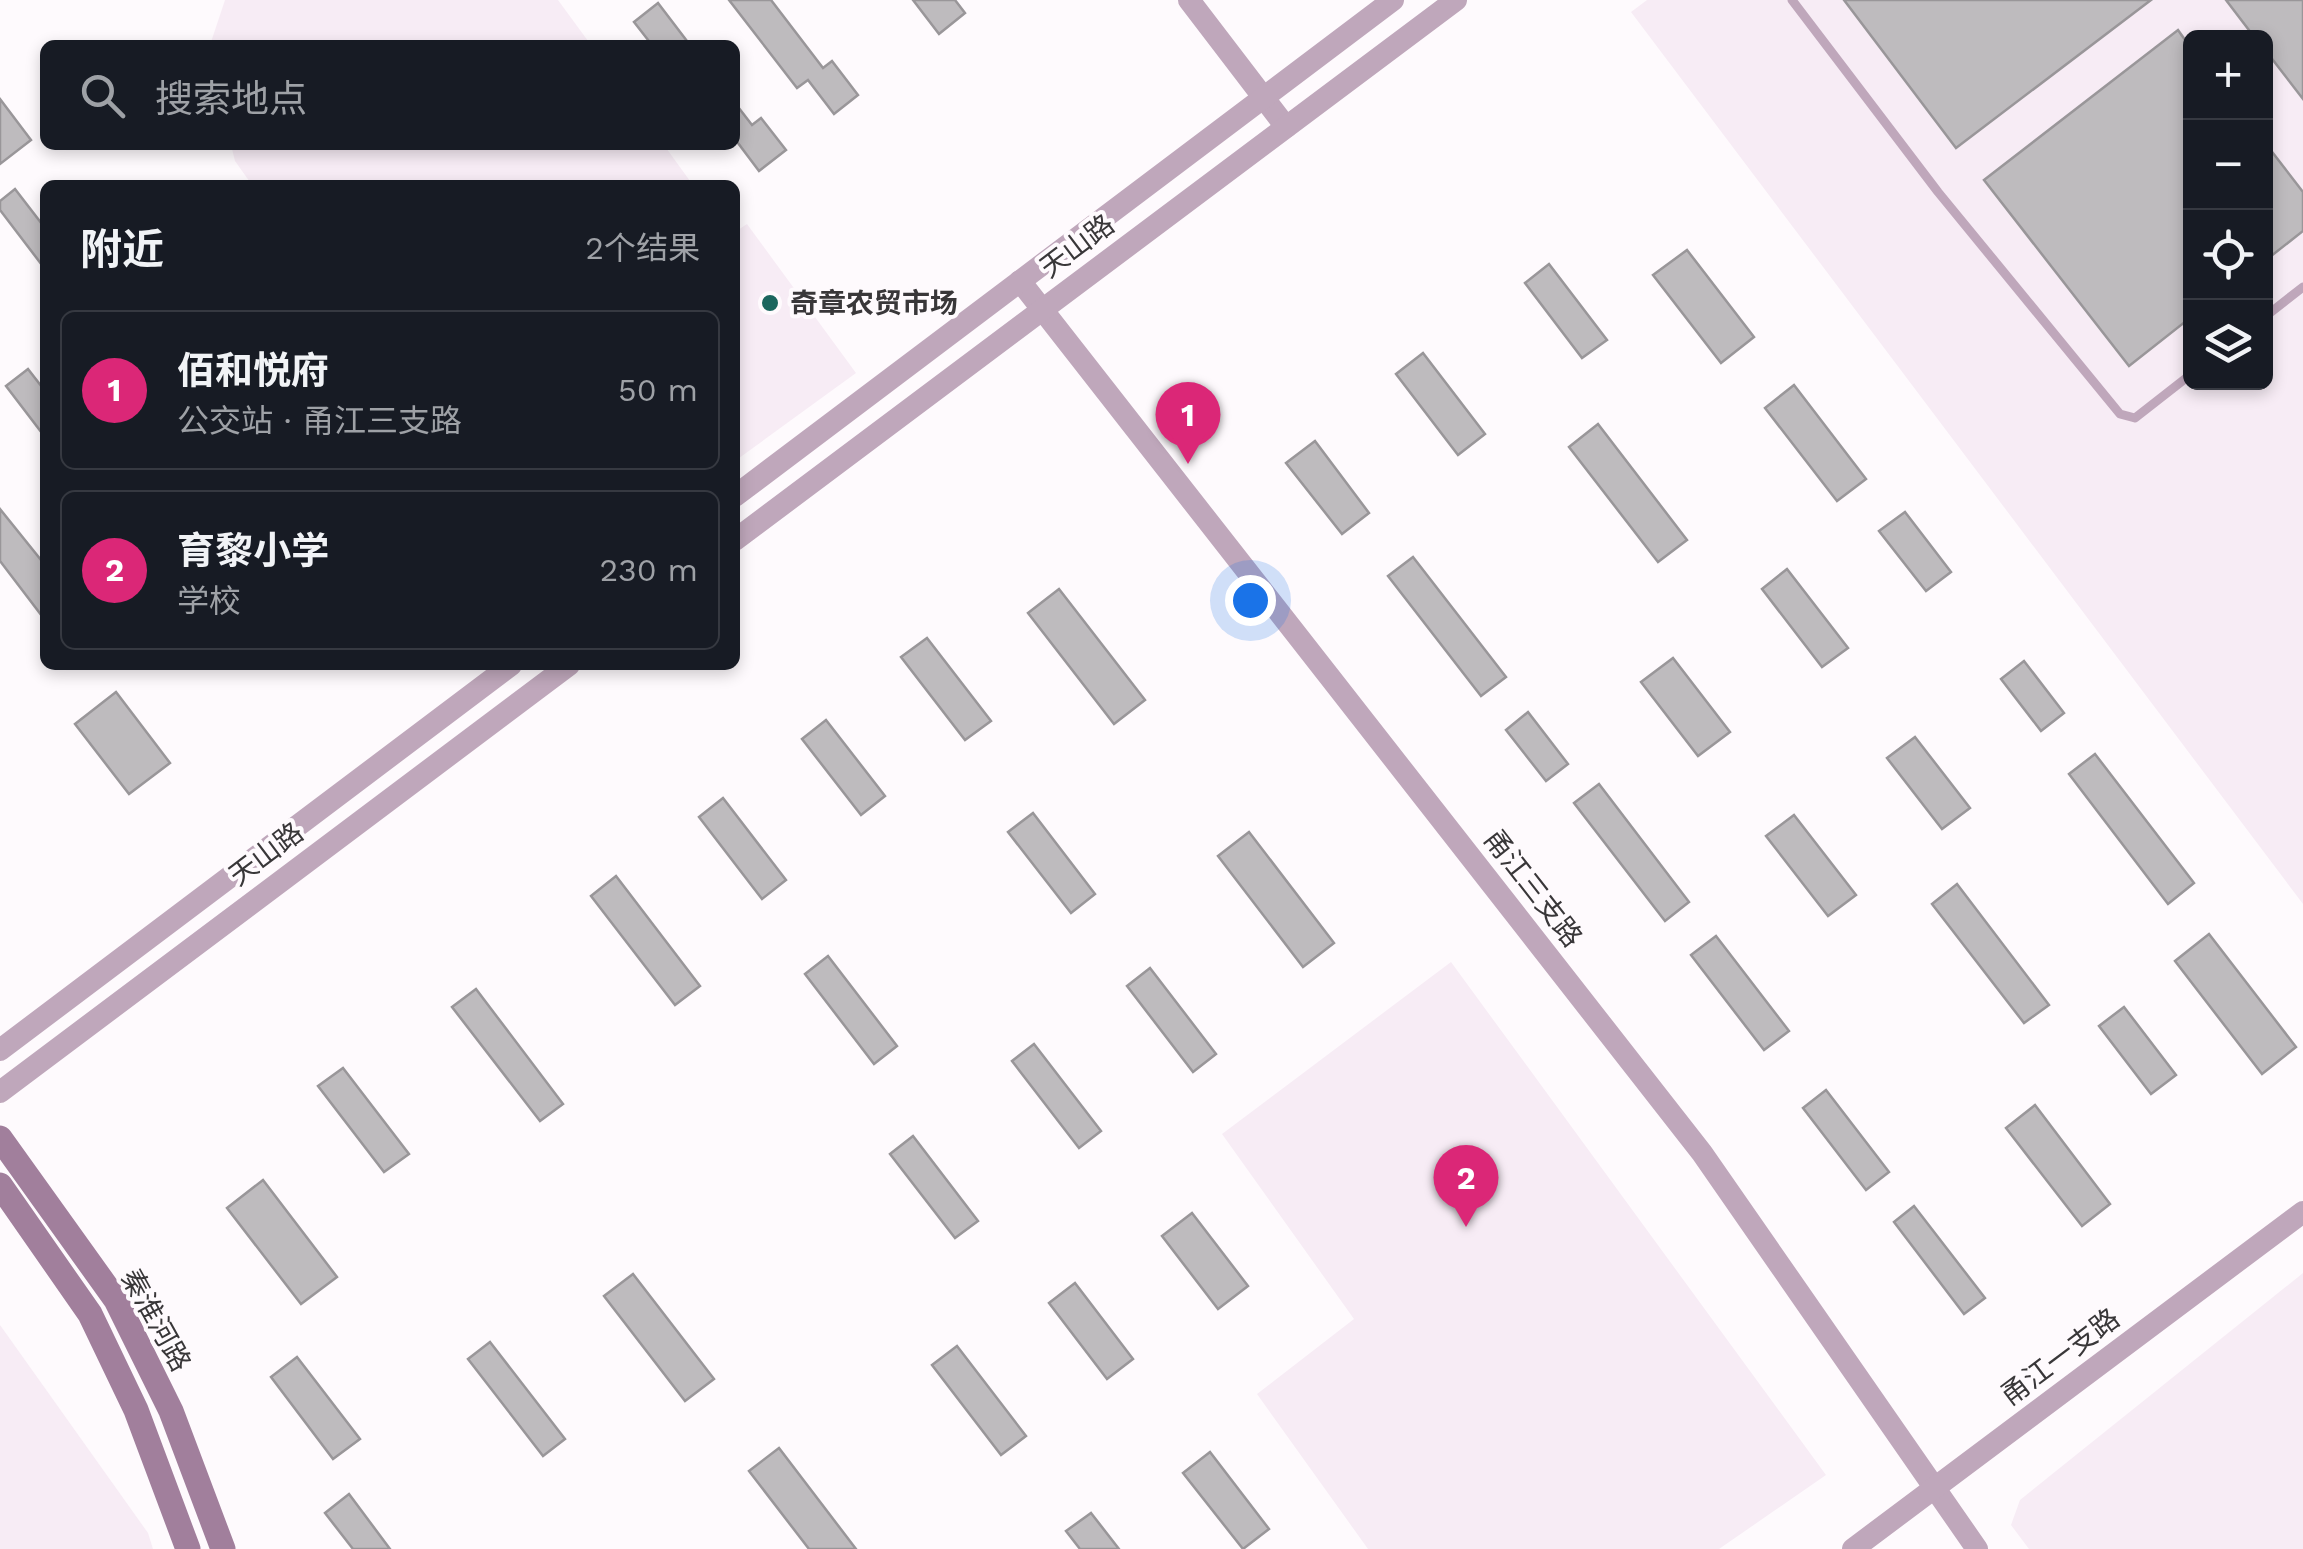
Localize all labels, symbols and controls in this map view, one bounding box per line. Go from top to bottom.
map controls [2183,30,2273,390]
button: + [2183,30,2273,120]
search box [40,40,740,150]
icon: search [75,68,130,123]
text: 搜索地点 [155,77,307,121]
button: − [2183,120,2273,210]
street label: 天山路 [1034,208,1120,284]
button: locate [2183,210,2273,300]
text: 附近 [80,225,164,274]
text: 2个结果 [585,229,700,267]
place label: 奇章农贸市场 [790,287,958,320]
marker: 奇章农贸市场 [759,292,781,314]
button: layers [2183,300,2273,390]
text: 佰和悦府 [177,349,329,393]
text: 1 [108,371,121,409]
text: 50 m [618,371,698,409]
pin: 1 [1156,382,1220,464]
text: 公交站 · 甬江三支路 [177,402,462,440]
text: 育黎小学 [177,529,329,573]
text: 2 [105,551,124,589]
text: 230 m [599,551,698,589]
your location [1225,575,1276,626]
text: 学校 [177,582,241,620]
street label: 天山路 [223,816,309,892]
street label: 甬江三支路 [1477,823,1589,953]
pin: 2 [1434,1144,1498,1227]
street label: 秦淮河路 [114,1263,198,1377]
street label: 甬江一支路 [1994,1302,2126,1412]

